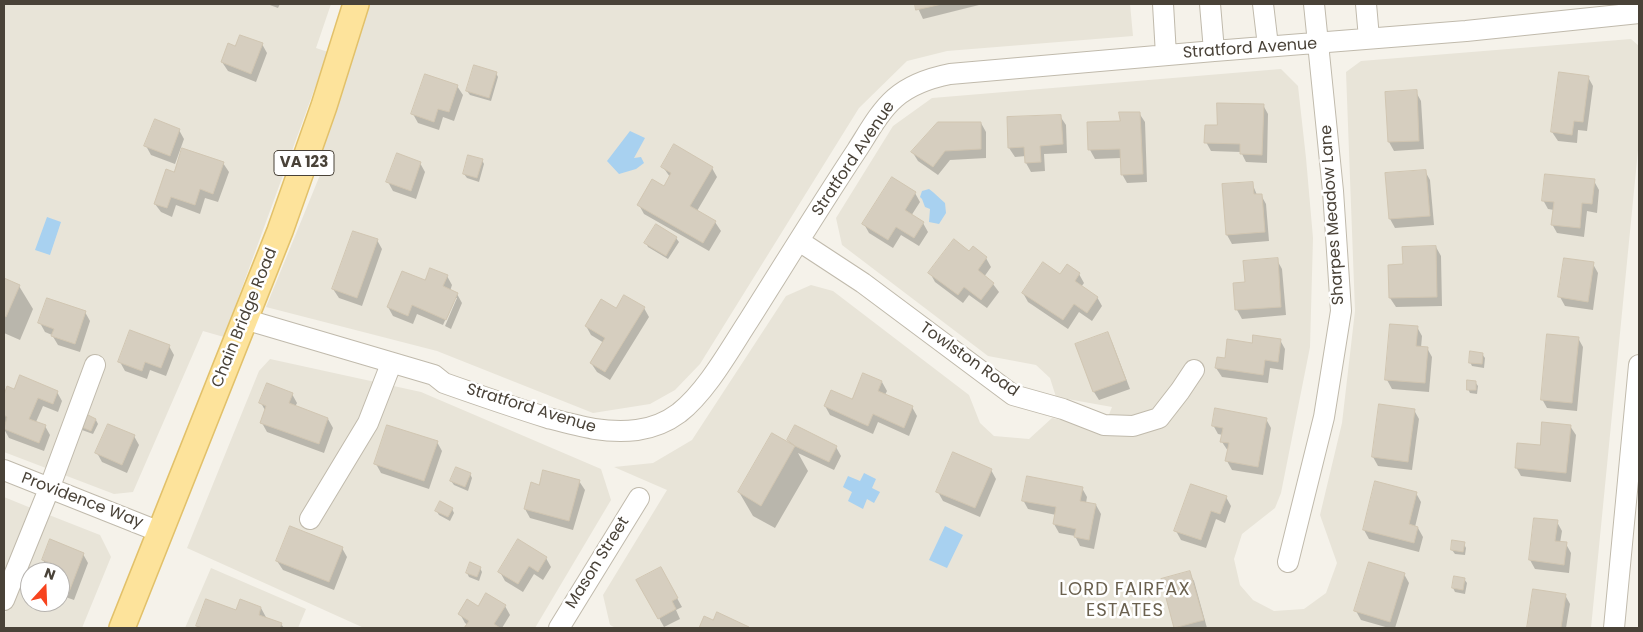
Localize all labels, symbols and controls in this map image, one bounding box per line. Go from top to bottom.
street label: Stratford Avenue [1182,35,1318,63]
street label: Stratford Avenue [808,98,900,220]
street label: Sharpes Meadow Lane [1317,124,1349,306]
road number: VA 123 [274,150,334,176]
street label: Chain Bridge Road [208,245,282,391]
street label: Towlston Road [916,319,1022,401]
street label: Stratford Avenue [464,380,598,438]
street label: Providence Way [18,469,146,533]
street label: Mason Street [562,514,634,612]
north arrow [20,562,70,612]
text: N [41,563,58,585]
district label: LORD FAIRFAX ESTATES [1058,579,1192,622]

